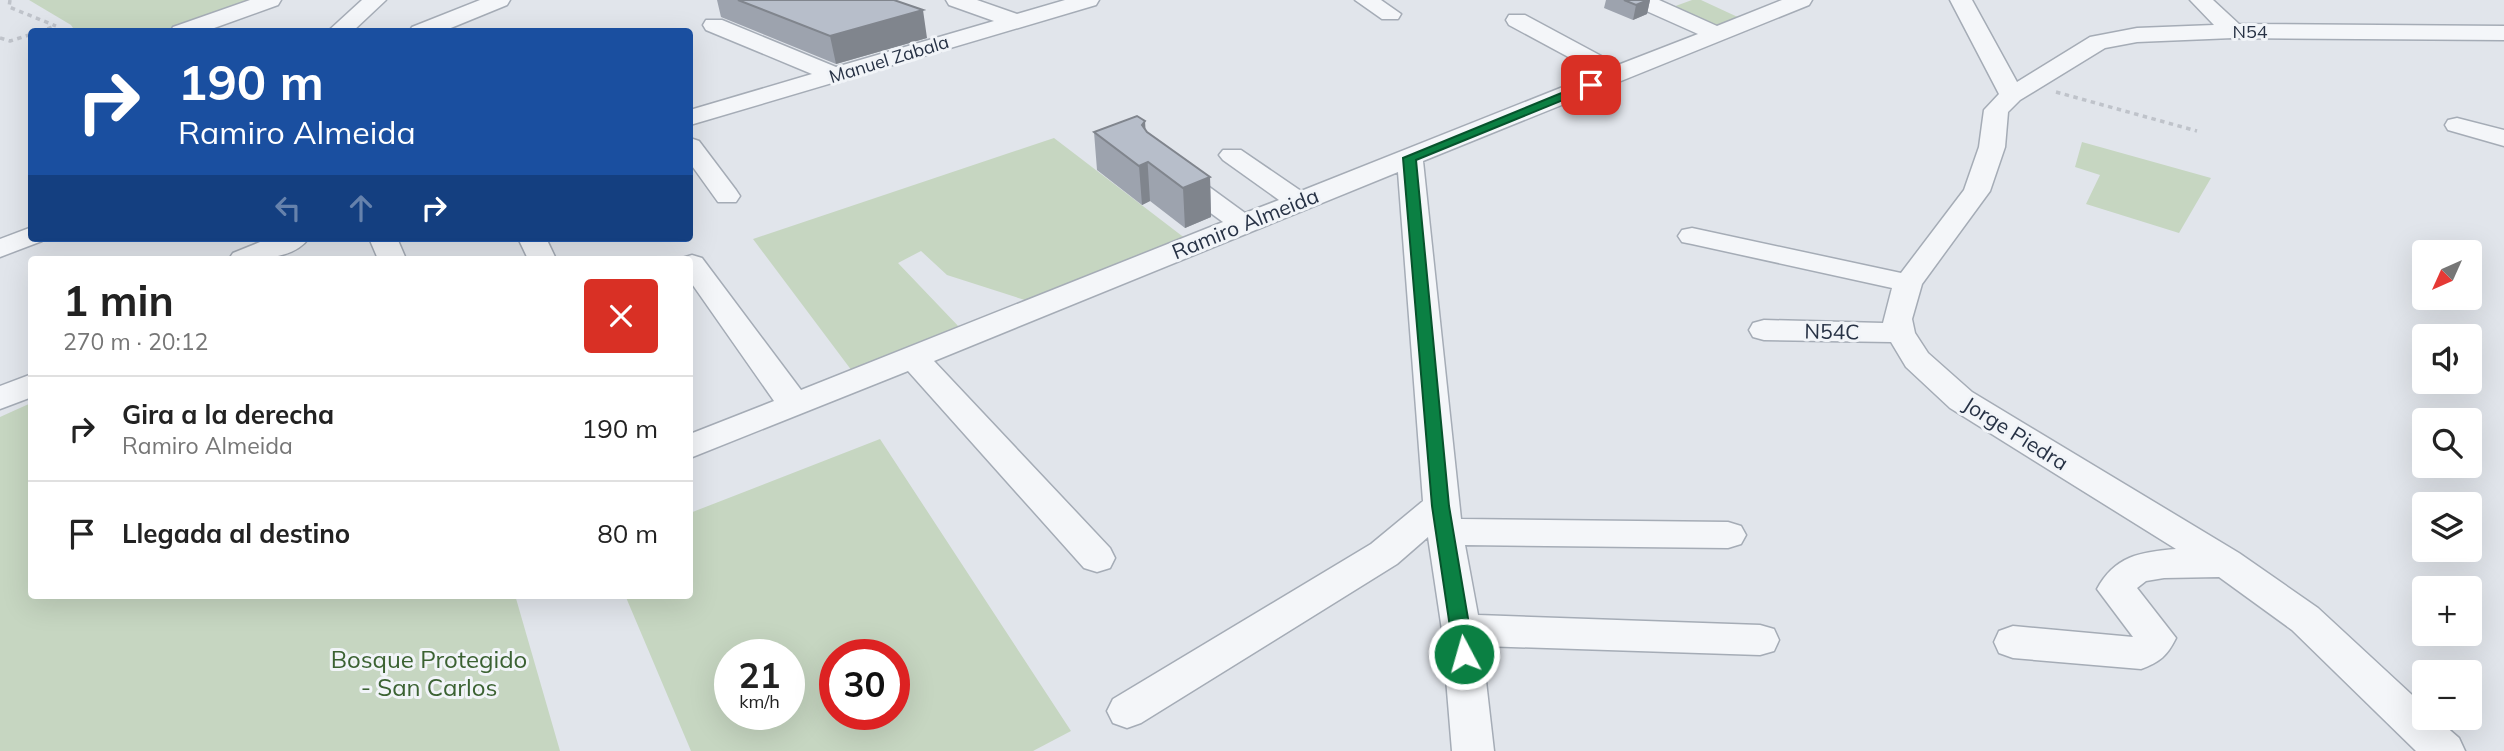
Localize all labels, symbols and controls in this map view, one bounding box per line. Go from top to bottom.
street label: N54 [2232,20,2268,43]
street label: Manuel Zabala [826,30,952,88]
text: 190 m [178,51,324,112]
pin [1561,55,1621,115]
icon: right [63,56,154,147]
icon: arrive [1572,66,1610,104]
text: Ramiro Almeida [178,112,416,152]
street label: Ramiro Almeida [1168,182,1322,264]
icon: left [269,189,307,227]
icon: ahead [342,189,380,227]
icon: right [415,189,453,227]
north arrow [2412,240,2482,310]
map controls [2412,240,2482,730]
text: 1 min [63,274,174,327]
button: close [584,279,658,353]
street label: N54C [1804,318,1860,344]
button: sound [2412,324,2482,394]
text: 270 m · 20:12 [63,327,208,356]
street label: Jorge Piedra [1959,391,2073,475]
text: Gira a la derecha [122,398,334,431]
button: search [2412,408,2482,478]
icon: right [63,410,101,448]
text: 190 m [582,412,658,445]
text: Ramiro Almeida [122,431,293,460]
button: layers [2412,492,2482,562]
icon: arrive [63,515,101,553]
text: Llegada al destino [122,517,350,550]
text: 80 m [597,517,658,550]
button: + [2412,576,2482,646]
position arrow [1427,617,1501,691]
speed limit sign: 30 [819,639,910,730]
park label: Bosque Protegido - San Carlos [331,644,527,702]
text: 21 [738,653,781,697]
button: − [2412,660,2482,730]
text: km/h [739,690,780,713]

